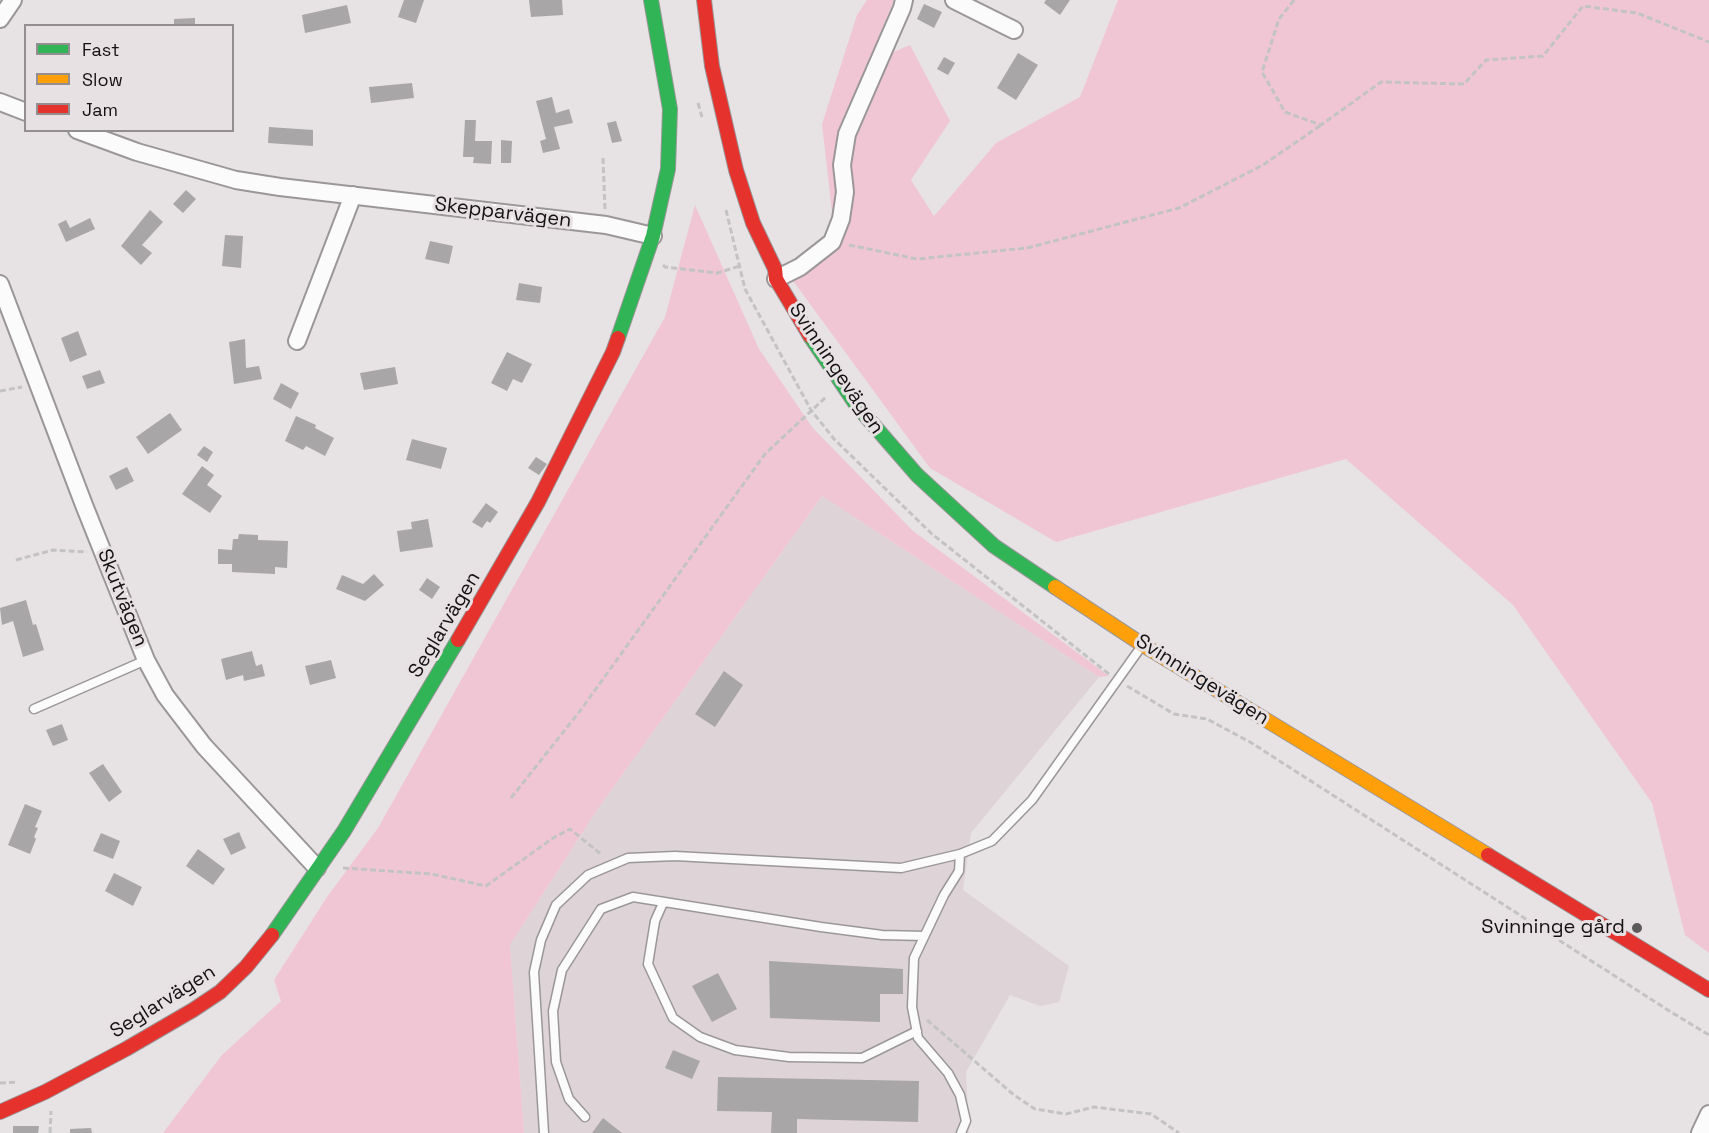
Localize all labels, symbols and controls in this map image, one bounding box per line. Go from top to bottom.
legend [24,24,234,132]
text: Fast [82,38,119,61]
text: Slow [82,68,123,91]
text: Jam [82,98,118,121]
street label: Skepparvägen [433,193,573,233]
street label: Svinningevägen [783,299,889,439]
street label: Skutvägen [92,546,152,650]
street label: Seglarvägen [404,568,486,682]
street label: Svinningevägen [1131,629,1273,731]
place label: Svinninge gård [1481,916,1625,940]
marker: Svinninge gård [1630,921,1644,935]
street label: Seglarvägen [106,960,220,1044]

